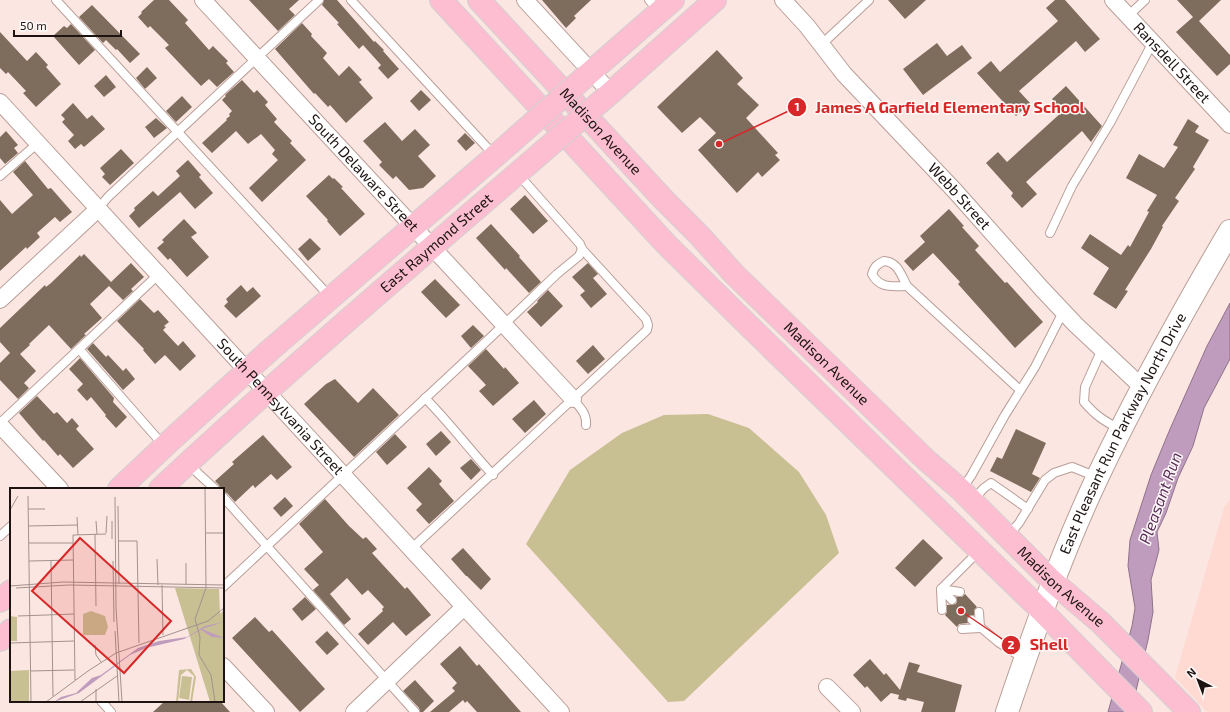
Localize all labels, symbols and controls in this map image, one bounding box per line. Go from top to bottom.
scale bar [14,12,121,38]
text: 50 m [20,18,47,32]
street label: Ransdell Street [1130,18,1215,106]
street label: Madison Avenue [557,84,646,178]
callout: James A Garfield Elementary School [787,93,1093,121]
text: James A Garfield Elementary School [815,97,1086,117]
text: 1 [794,99,800,113]
street label: South Delaware Street [305,110,423,235]
street label: Webb Street [925,158,995,233]
street label: East Raymond Street [376,189,496,296]
street label: East Pleasant Run Parkway North Drive [1057,310,1191,558]
street label: Madison Avenue [781,317,874,408]
street label: South Pennsylvania Street [214,334,348,478]
water label: Pleasant Run [1135,450,1185,546]
inset map [10,488,224,702]
street label: Madison Avenue [1014,542,1109,630]
callout: Shell [1001,631,1076,659]
text: Shell [1030,634,1069,653]
text: 2 [1008,637,1015,651]
north arrow [1178,660,1218,700]
text: N [1184,665,1198,680]

